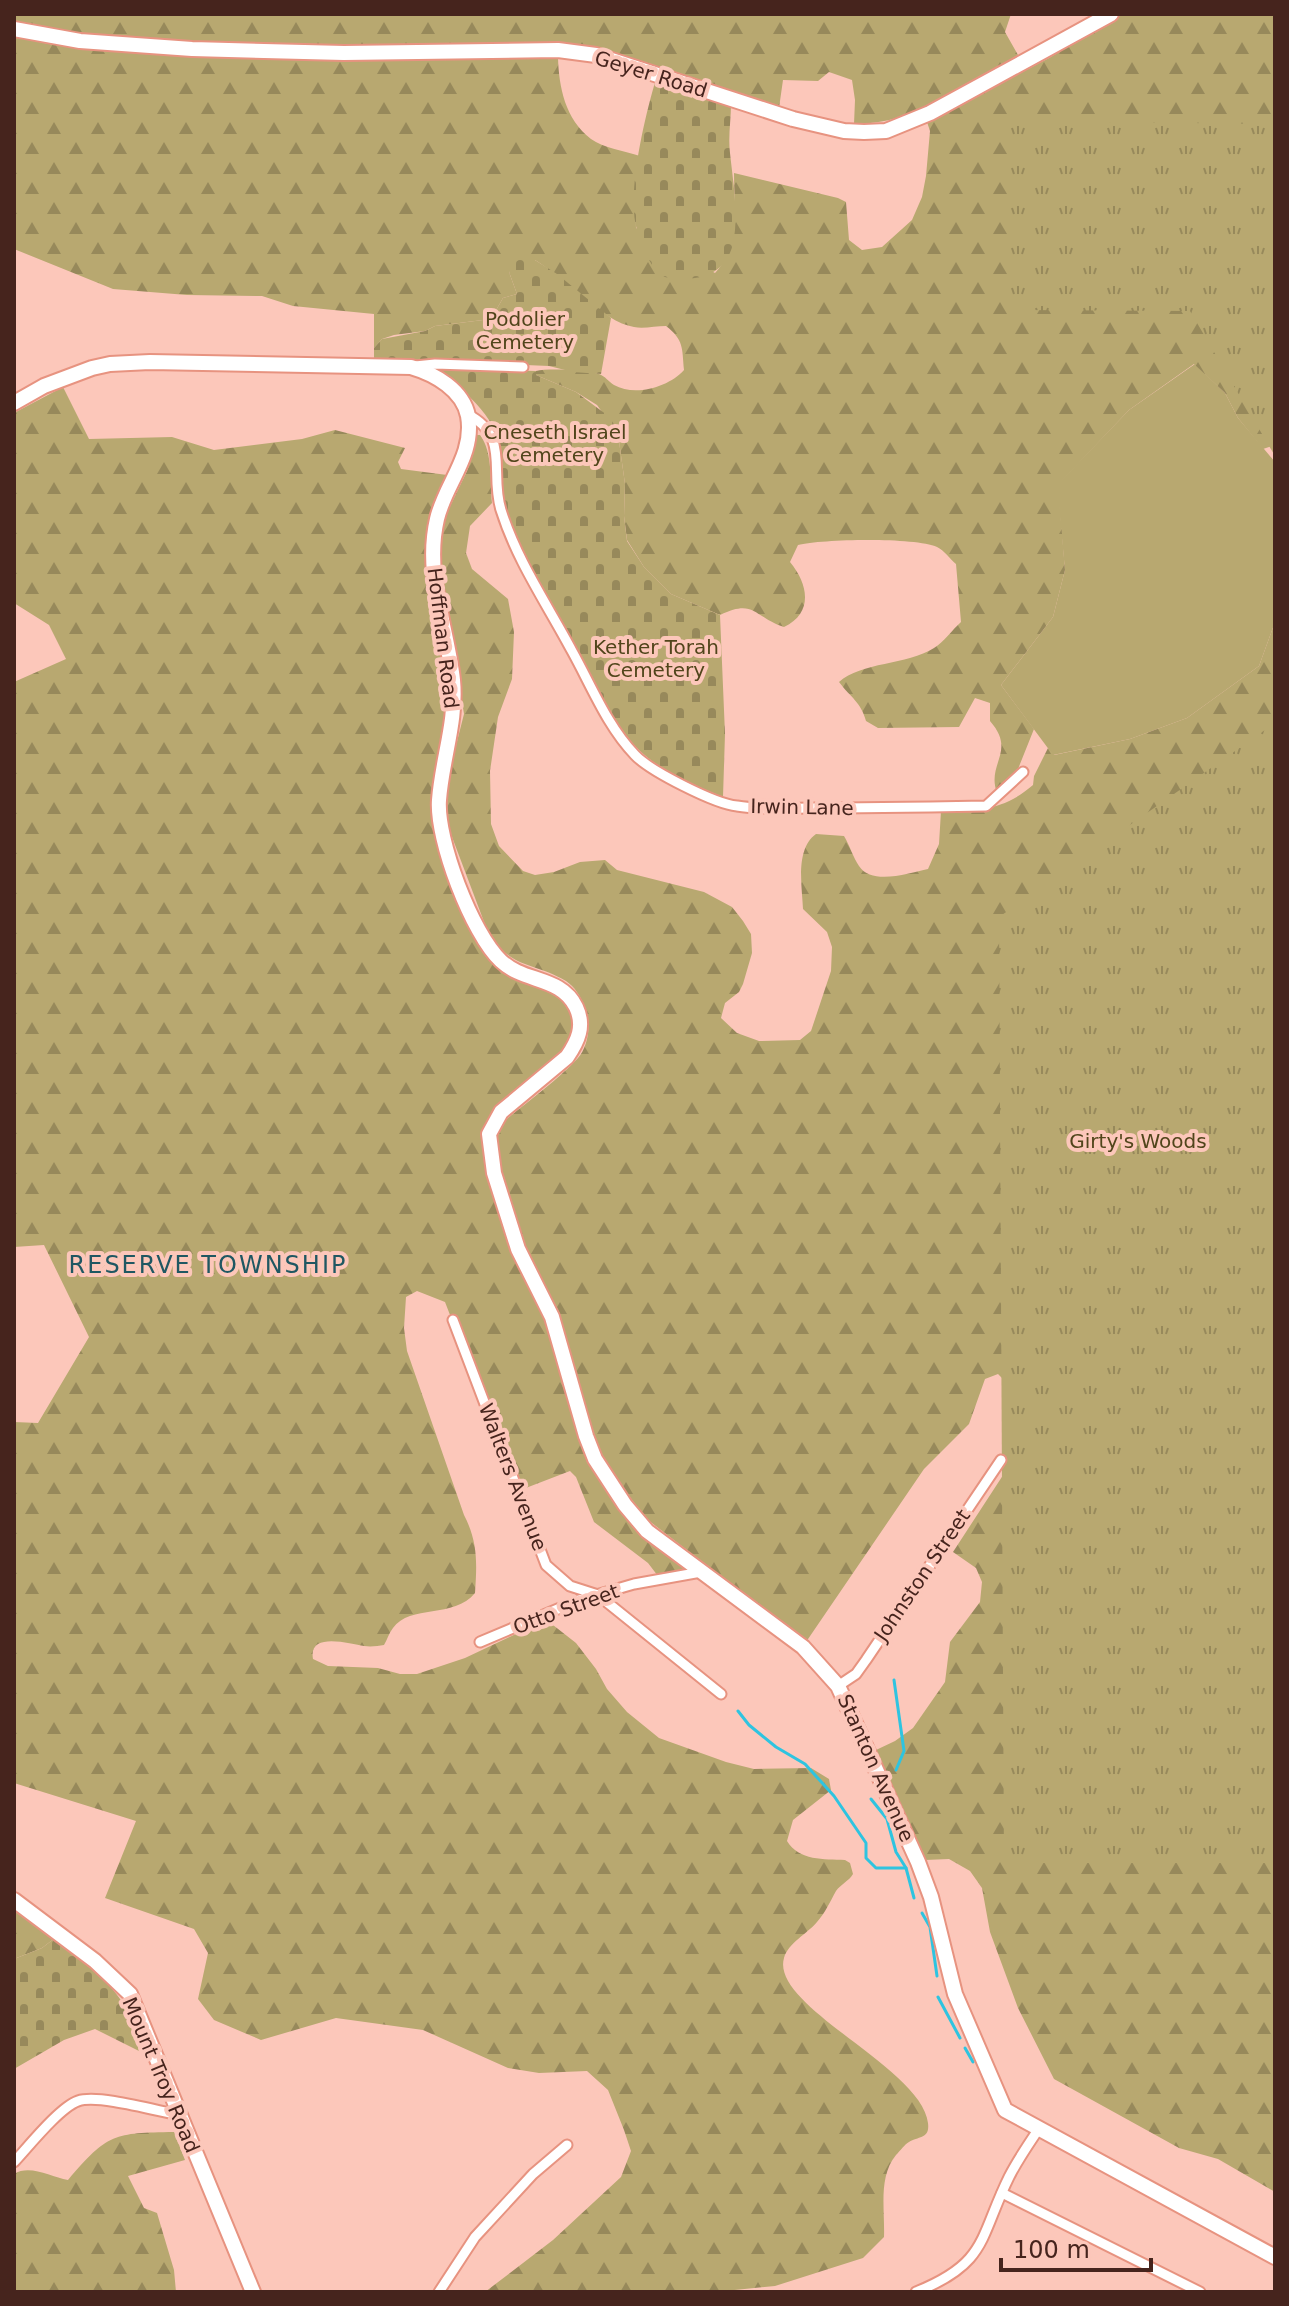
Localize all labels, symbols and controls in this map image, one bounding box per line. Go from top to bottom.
street label: Geyer Road [592,45,710,103]
park label: Podolier Cemetery [476,307,574,354]
park label: Cneseth Israel Cemetery [483,420,627,467]
street label: Hoffman Road [422,566,464,710]
park label: Kether Torah Cemetery [593,635,719,682]
street label: Irwin Lane [750,794,854,820]
park label: Girty's Woods [1069,1129,1207,1153]
district label: RESERVE TOWNSHIP [69,1251,347,1279]
street label: Walters Avenue [474,1400,552,1554]
street label: Johnston Street [868,1504,975,1647]
street label: Otto Street [510,1579,622,1639]
street label: Stanton Avenue [833,1691,919,1845]
street label: Mount Troy Road [117,1994,205,2156]
scale bar [1001,2222,1151,2272]
text: 100 m [1013,2236,1090,2264]

